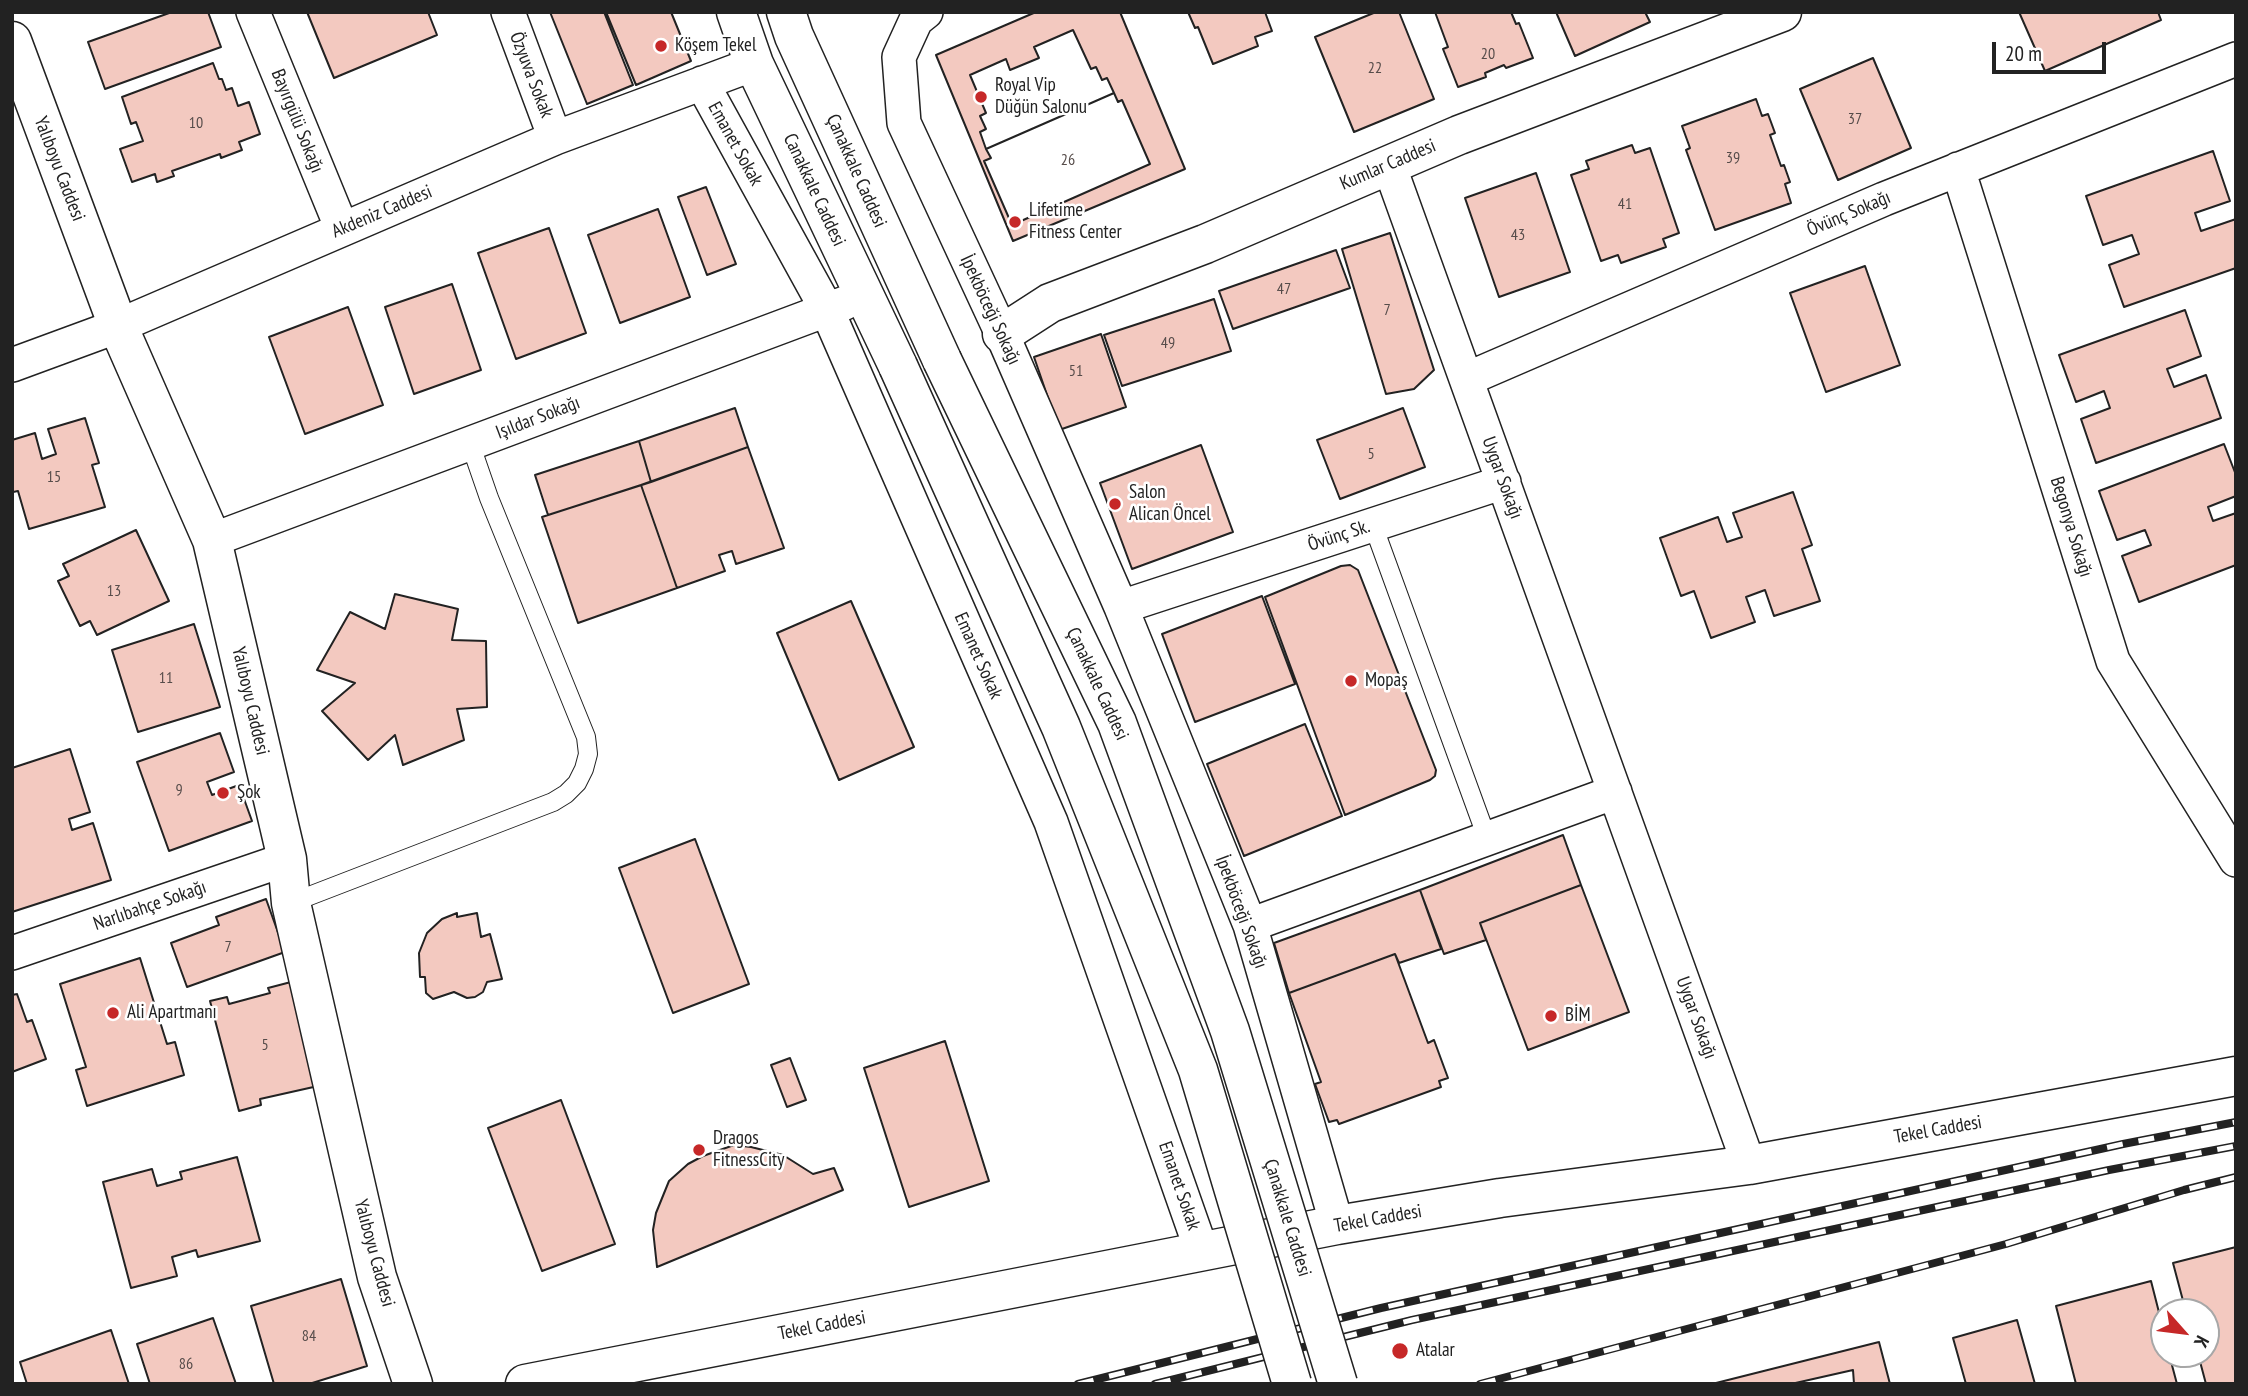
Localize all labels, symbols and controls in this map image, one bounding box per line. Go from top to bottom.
scale bar [1996,28,2110,72]
street label: Özyuva Sokak [504,29,558,121]
place label: Köşem Tekel [675,35,756,57]
marker: Köşem Tekel [653,38,669,54]
text: 20 m [2005,40,2042,67]
house number: 20 [1481,44,1495,64]
house number: 22 [1368,58,1382,78]
street label: Bayırgülü Sokağı [266,66,328,176]
place label: Royal Vip Düğün Salonu [995,75,1087,119]
marker: Royal Vip Düğün Salonu [973,89,989,105]
street label: Emanet Sokak [703,98,767,190]
house number: 37 [1848,109,1862,129]
street label: Çanakkale Caddesi [821,111,891,231]
street label: Yalıboyu Caddesi [29,113,89,225]
house number: 10 [189,113,203,133]
street label: Canakkale Caddesi [778,130,850,250]
street label: Kumlar Caddesi [1337,135,1439,195]
house number: 39 [1726,148,1740,168]
house number: 26 [1061,150,1075,170]
street label: Akdeniz Caddesi [328,181,436,243]
street label: Övünç Sokağı [1804,186,1894,242]
house number: 41 [1618,194,1632,214]
place label: Lifetime Fitness Center [1029,200,1122,244]
marker: Lifetime Fitness Center [1007,214,1023,230]
house number: 43 [1511,225,1525,245]
street label: İpekböceği Sokağı [955,251,1025,369]
house number: 47 [1277,279,1291,299]
house number: 7 [1383,300,1391,320]
house number: 49 [1161,333,1175,353]
house number: 51 [1069,361,1083,381]
street label: Işıldar Sokağı [493,392,583,444]
street label: Uygar Sokağı [1477,434,1527,522]
house number: 5 [1367,444,1375,464]
house number: 15 [47,467,61,487]
street label: Begonya Sokağı [2045,474,2097,580]
place label: Salon Alican Öncel [1129,482,1211,526]
marker: Salon Alican Öncel [1107,496,1123,512]
street label: Övünç Sk. [1305,515,1373,557]
house number: 13 [107,581,121,601]
street label: Emanet Sokak [949,609,1007,703]
street label: Çanakkale Caddesi [1061,624,1133,744]
street label: Yalıboyu Caddesi [226,645,274,757]
house number: 11 [159,668,173,688]
place label: Mopaş [1365,670,1408,692]
marker: Mopaş [1343,673,1359,689]
house number: 9 [175,780,183,800]
place label: Şok [237,782,261,804]
marker: Şok [215,785,231,801]
street label: İpekböceği Sokağı [1210,852,1272,972]
street label: Narlıbahçe Sokağı [91,876,209,936]
house number: 7 [224,937,232,957]
street label: Uygar Sokağı [1671,974,1721,1062]
place label: Ali Apartmanı [127,1002,217,1024]
marker: Ali Apartmanı [105,1005,121,1021]
place label: BİM [1565,1005,1590,1027]
marker: BİM [1543,1008,1559,1024]
house number: 5 [261,1035,269,1055]
street label: Tekel Caddesi [1892,1111,1984,1149]
place label: Dragos FitnessCity [713,1128,784,1172]
street label: Emanet Sokak [1153,1139,1205,1233]
marker: Dragos FitnessCity [691,1142,707,1158]
street label: Çanakkale Caddesi [1258,1157,1316,1279]
street label: Yalıboyu Caddesi [349,1197,399,1309]
street label: Tekel Caddesi [1332,1200,1424,1238]
north arrow [2150,1298,2220,1368]
street label: Tekel Caddesi [776,1306,868,1346]
house number: 84 [302,1326,316,1346]
text: K [2189,1332,2215,1352]
place label: Atalar [1416,1340,1455,1362]
marker: Atalar [1390,1341,1410,1361]
house number: 86 [179,1354,193,1374]

